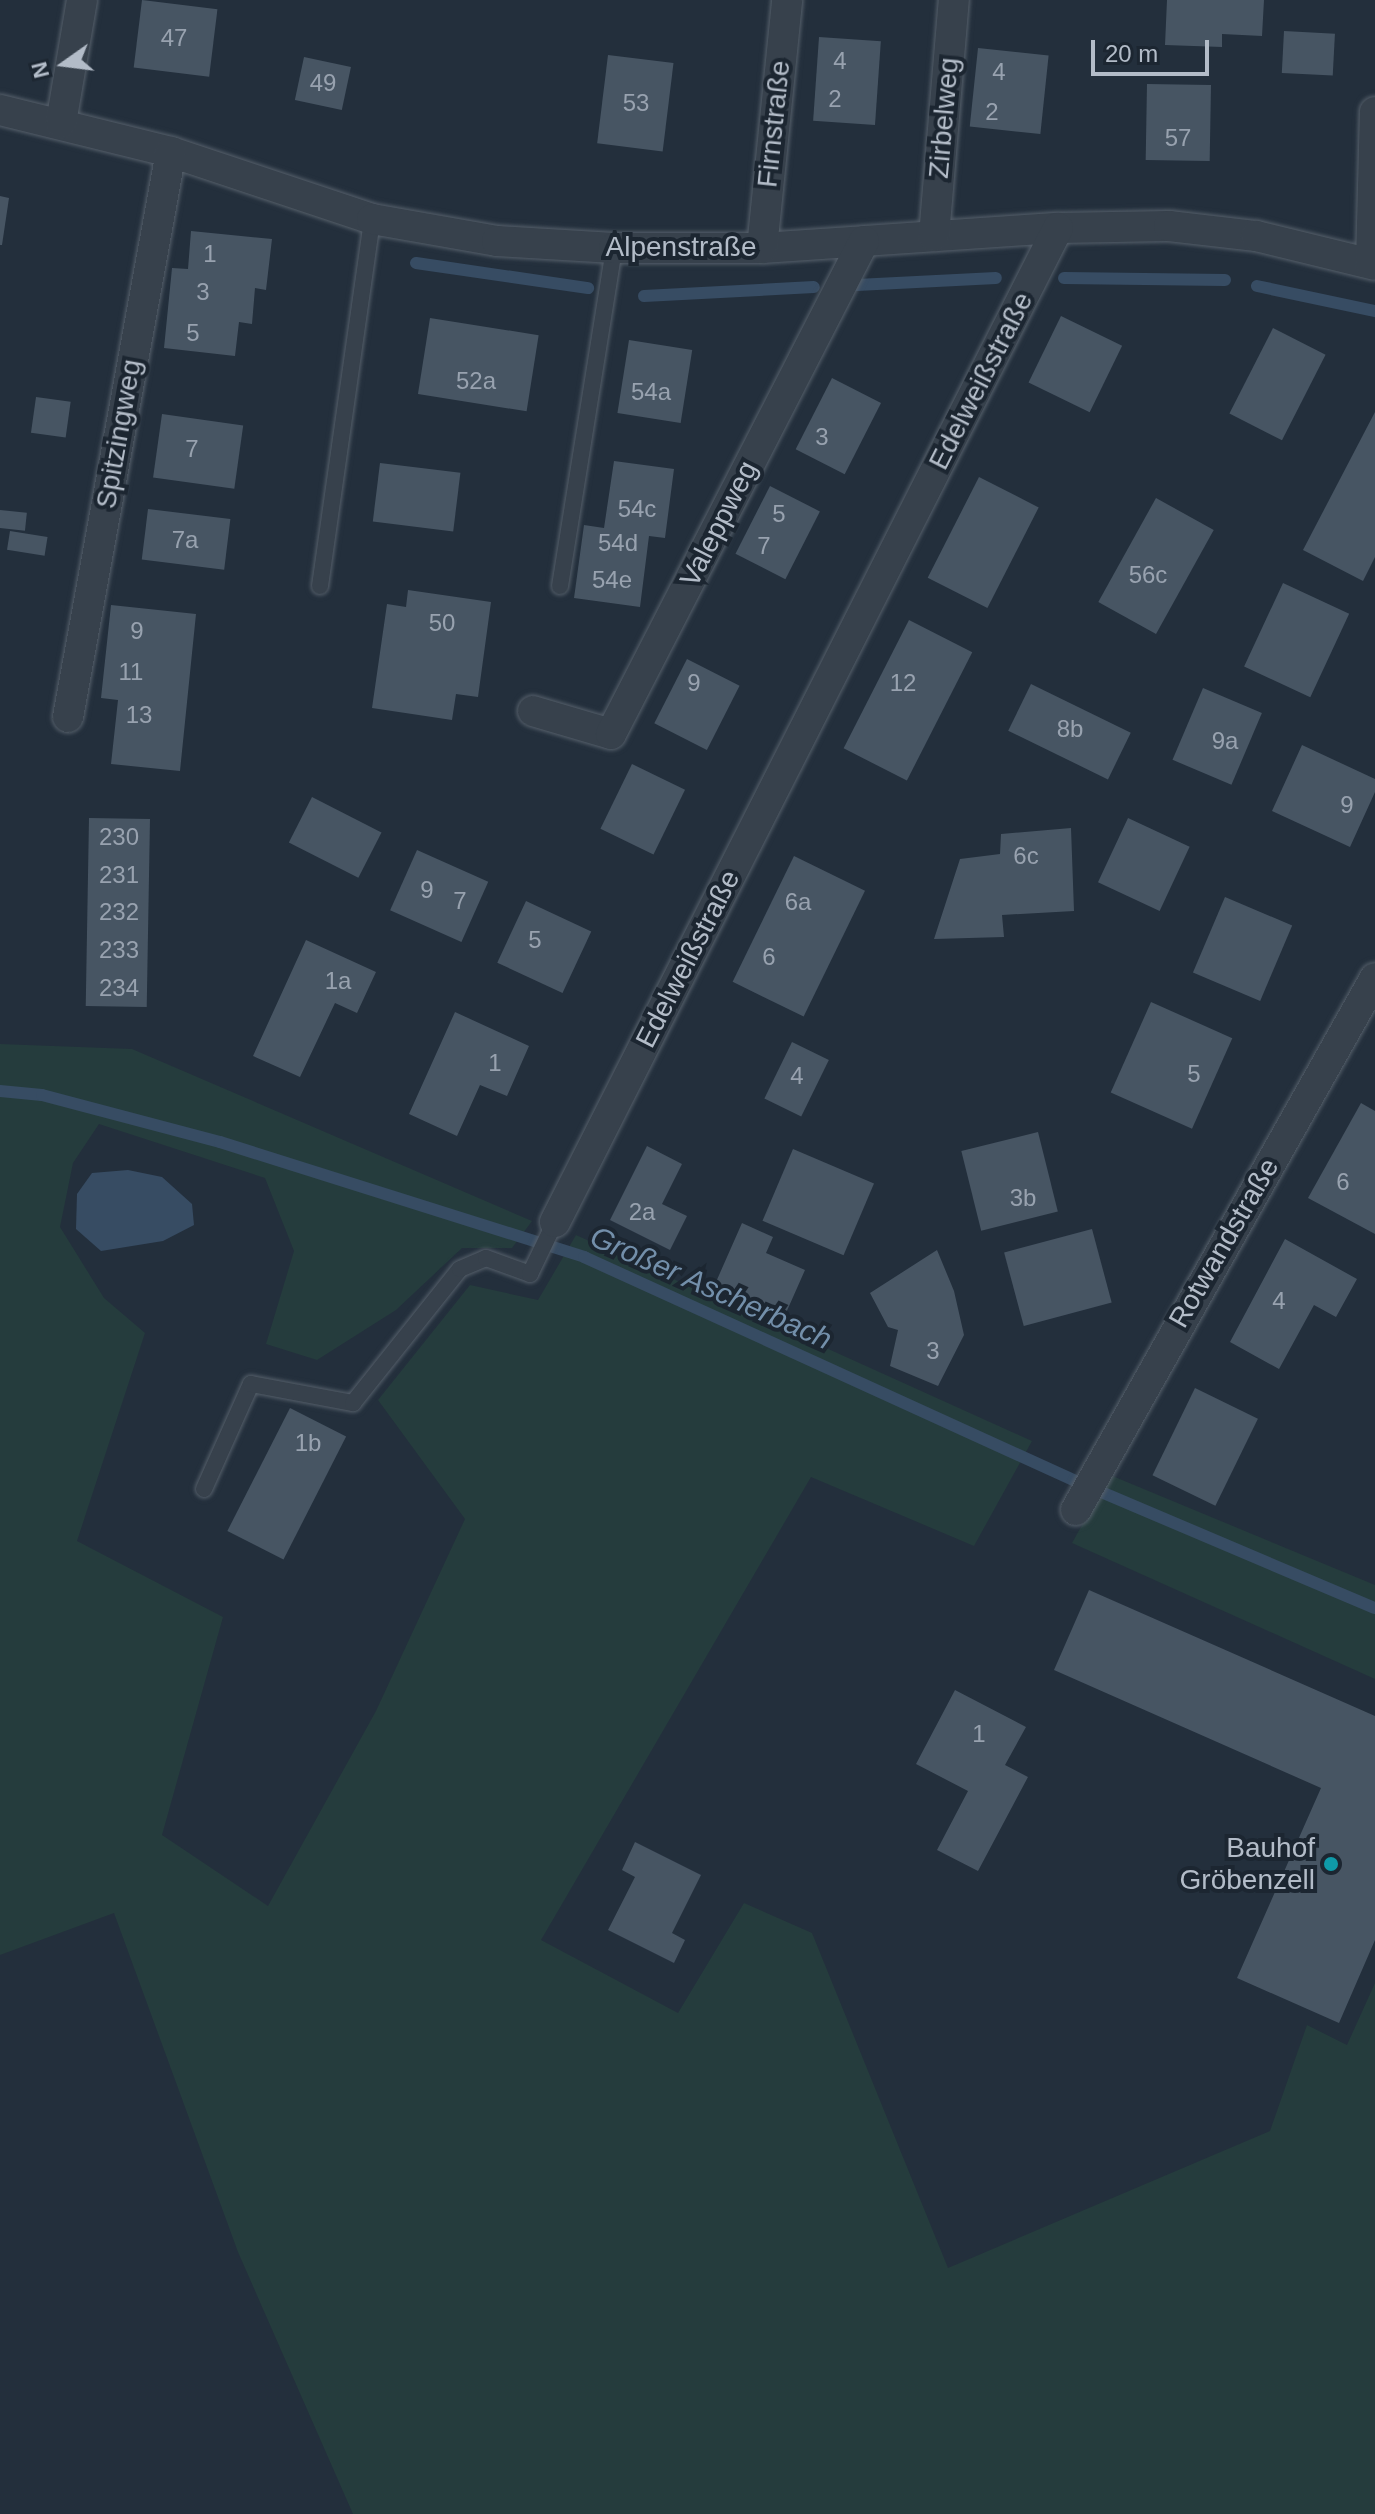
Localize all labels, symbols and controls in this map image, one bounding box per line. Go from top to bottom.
north arrow [24,24,104,104]
house number: 47 [161,24,187,52]
scale bar [1095,24,1213,74]
text: 20 m [1105,40,1158,67]
house number: 4 [833,47,847,75]
street label: Zirbelweg [922,56,966,180]
house number: 4 [992,58,1006,86]
text: N [26,59,54,81]
street label: Firnstraße [751,59,797,189]
house number: 49 [310,69,336,97]
house number: 2 [828,85,842,113]
house number: 53 [623,89,649,117]
house number: 2 [985,98,999,126]
house number: 57 [1165,124,1191,152]
street label: Alpenstraße [606,230,756,264]
house number: 1 [203,240,217,268]
house number: 3 [196,278,210,306]
street label: Edelweißstraße [922,287,1040,475]
house number: 5 [186,319,200,347]
street label: Spitzingweg [89,357,149,511]
house number: 52a [456,367,496,395]
house number: 54a [631,378,671,406]
house number: 3 [815,423,829,451]
house number: 7 [185,435,199,463]
street label: Valeppweg [673,456,765,592]
house number: 54c [618,495,656,523]
house number: 5 [772,500,786,528]
house number: 7a [172,526,198,554]
house number: 54d [598,529,638,557]
house number: 7 [757,532,771,560]
house number: 56c [1129,561,1167,589]
house number: 54e [592,566,632,594]
house number: 50 [429,609,455,637]
house number: 9 [130,617,144,645]
house number: 11 [119,658,143,686]
house number: 9 [687,669,701,697]
house number: 12 [890,669,916,697]
house number: 13 [126,701,152,729]
house number: 8b [1057,715,1083,743]
house number: 9a [1212,727,1238,755]
house number: 9 [1340,791,1354,819]
house number: 230 [99,823,139,851]
house number: 6c [1013,842,1039,870]
house number: 231 [99,861,139,889]
street label: Edelweißstraße [629,865,747,1053]
house number: 9 [420,876,434,904]
house number: 7 [453,887,467,915]
house number: 6a [785,888,811,916]
house number: 232 [99,898,139,926]
house number: 5 [528,926,542,954]
house number: 233 [99,936,139,964]
house number: 6 [762,943,776,971]
house number: 1a [325,967,351,995]
house number: 234 [99,974,139,1002]
house number: 1 [488,1049,502,1077]
house number: 5 [1187,1060,1201,1088]
house number: 4 [790,1062,804,1090]
street label: Rotwandstraße [1162,1152,1286,1334]
house number: 6 [1336,1168,1350,1196]
house number: 3b [1010,1184,1036,1212]
house number: 2a [629,1198,655,1226]
water label: Großer Ascherbach [584,1218,838,1358]
house number: 4 [1272,1287,1286,1315]
house number: 3 [926,1337,940,1365]
house number: 1b [295,1429,321,1457]
house number: 1 [972,1720,986,1748]
place label: Bauhof Gröbenzell [1180,1831,1315,1897]
marker: Bauhof Gröbenzell [1322,1855,1340,1873]

